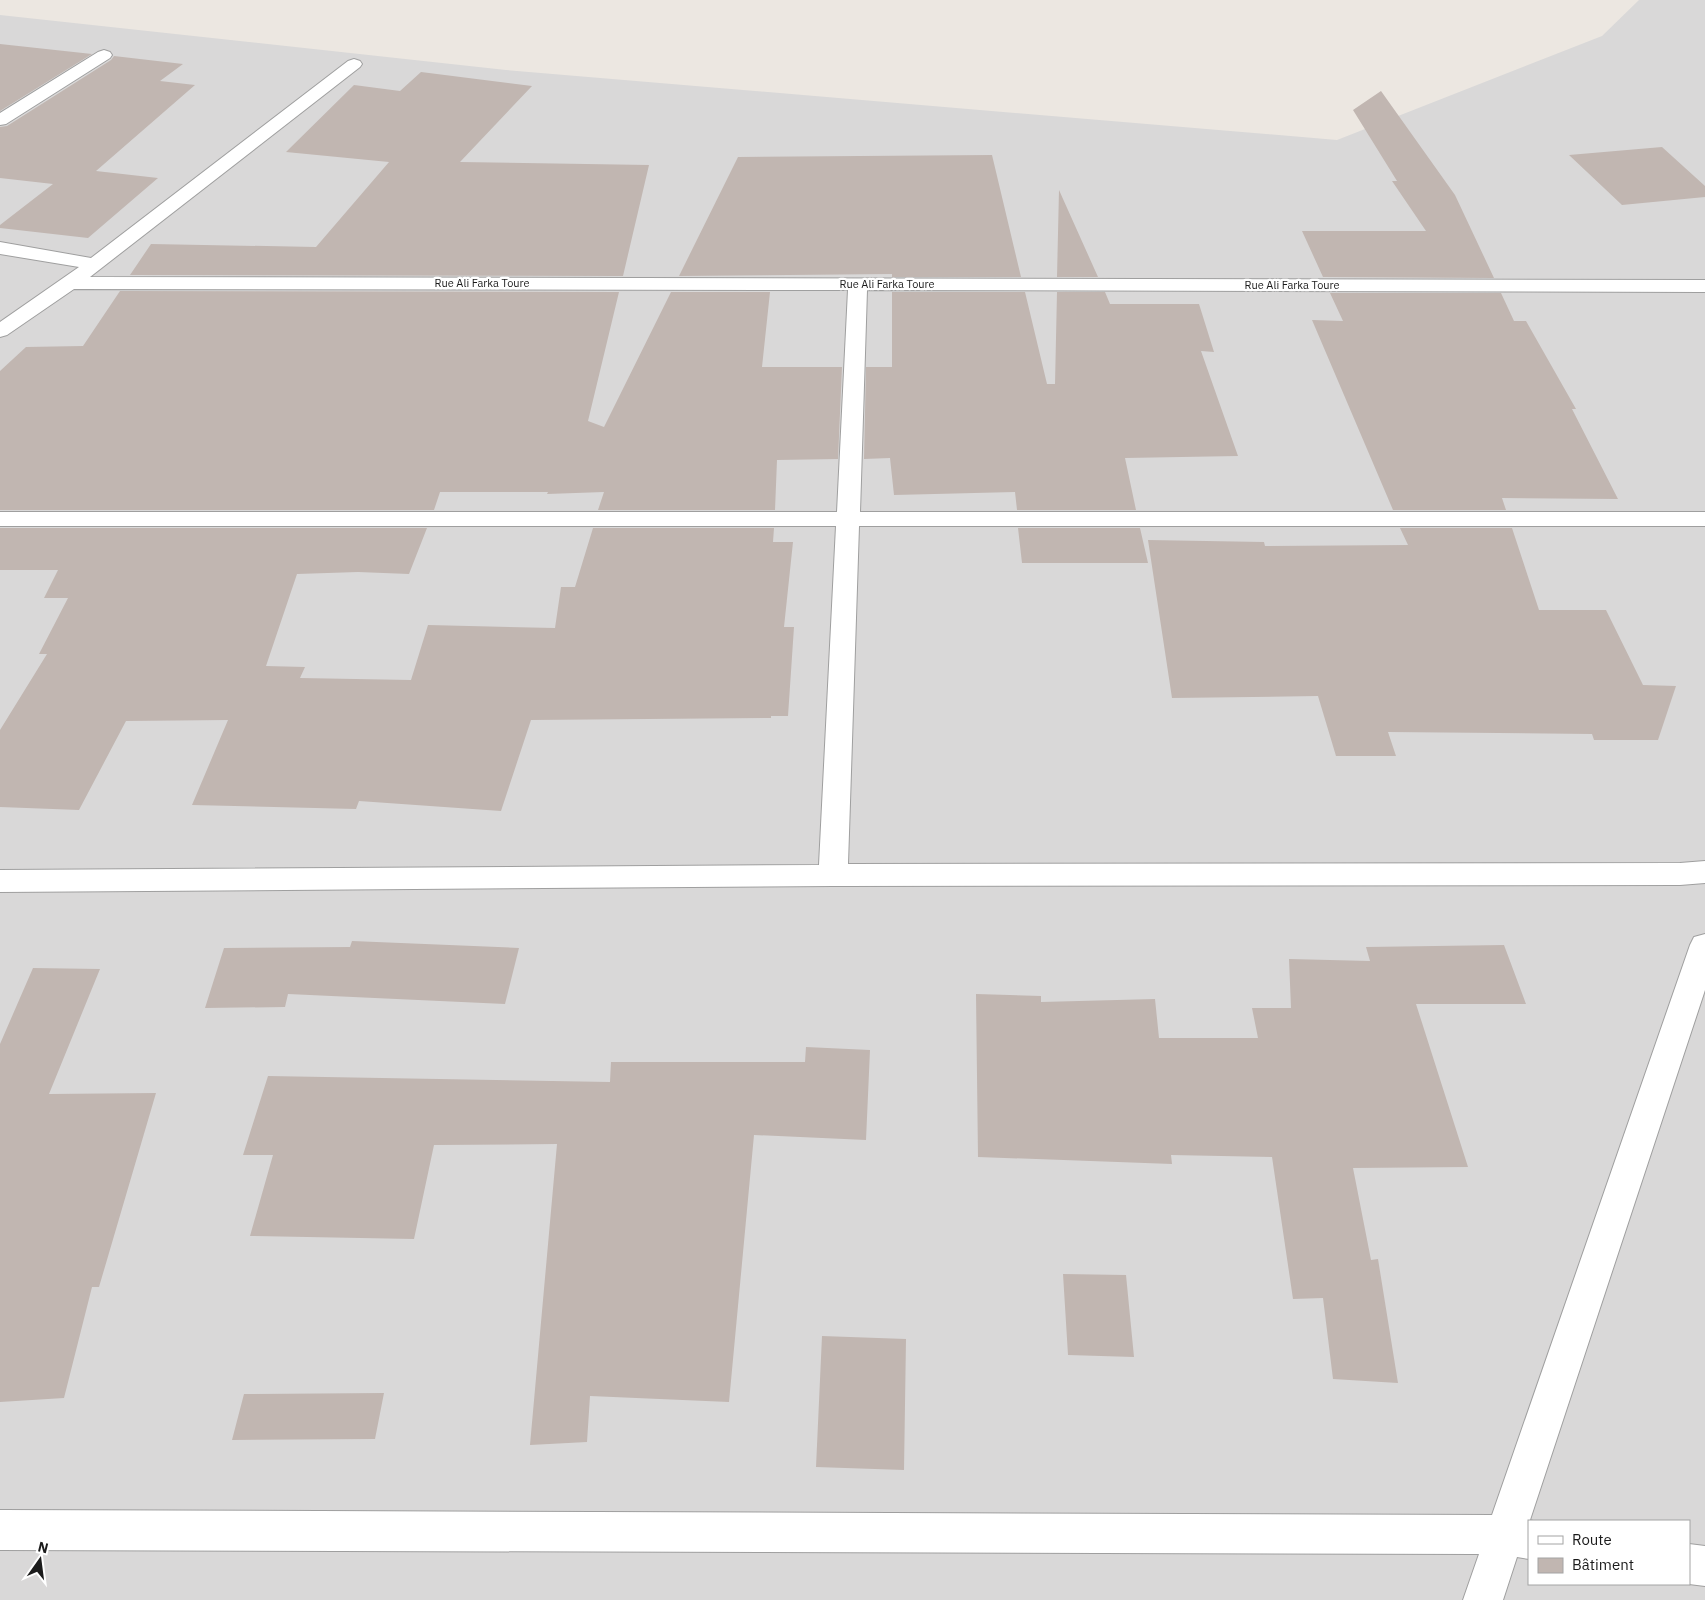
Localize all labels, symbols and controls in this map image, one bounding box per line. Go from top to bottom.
street label: Rue Ali Farka Toure [434,276,530,290]
street label: Rue Ali Farka Toure [839,277,935,291]
street label: Rue Ali Farka Toure [1244,278,1340,292]
legend [1528,1520,1690,1585]
text: Route [1572,1530,1612,1549]
north arrow [15,1535,65,1585]
text: N [36,1537,50,1557]
text: Bâtiment [1572,1555,1634,1574]

